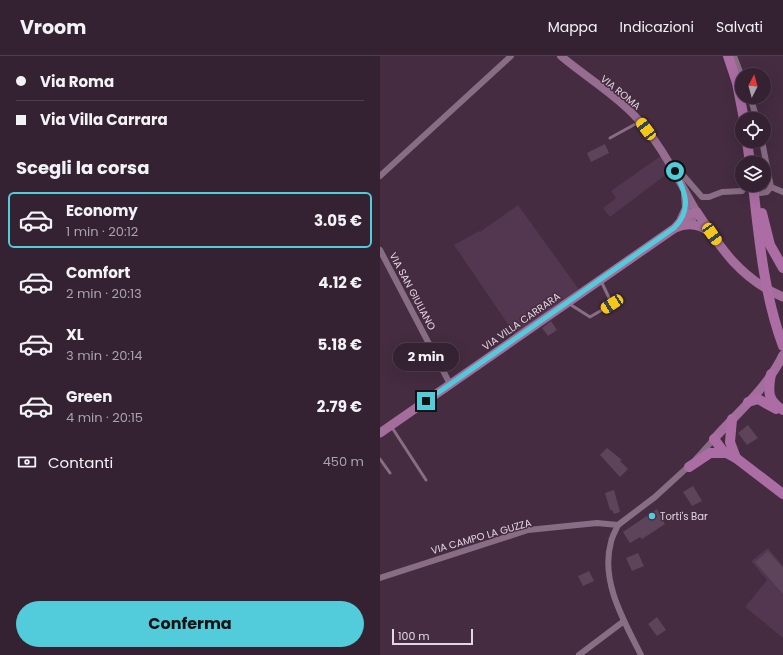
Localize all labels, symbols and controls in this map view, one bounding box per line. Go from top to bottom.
text: Vroom [20,14,86,41]
text: Mappa [548,17,598,37]
text: Indicazioni [620,17,694,37]
text: Salvati [716,17,763,37]
north arrow [735,68,771,104]
map controls [735,68,771,192]
text: Via Roma [40,71,114,92]
street label: VIA ROMA [597,71,644,113]
text: Via Villa Carrara [40,109,168,130]
button: locate [735,112,771,148]
car [634,116,658,142]
text: Scegli la corsa [16,155,149,180]
button: layers [735,156,771,192]
route start [666,162,684,180]
text: Economy [66,200,138,221]
icon: car [18,202,54,238]
text: 3.05 € [314,210,362,231]
car [700,221,724,247]
text: 1 min · 20:12 [66,222,138,241]
street label: VIA SAN GIULIANO [386,250,440,333]
text: Comfort [66,262,130,283]
icon: car [18,264,54,300]
text: 4.12 € [318,272,362,293]
text: 2 min · 20:13 [66,284,142,303]
street label: VIA VILLA CARRARA [479,289,564,354]
car [599,292,625,316]
text: XL [66,324,84,345]
icon: car [18,326,54,362]
text: 5.18 € [318,334,362,355]
callout: 2 min [393,343,459,371]
text: 3 min · 20:14 [66,346,142,365]
text: 2 min [408,347,444,366]
text: Green [66,386,112,407]
icon: car [18,388,54,424]
route end [417,392,435,410]
text: 2.79 € [317,396,362,417]
text: 4 min · 20:15 [66,408,143,427]
icon: cash [16,451,38,473]
text: Contanti [48,452,113,473]
text: 450 m [323,452,364,471]
place label: Torti's Bar [660,509,708,524]
marker: Torti's Bar [647,511,657,521]
street label: VIA CAMPO LA GUZZA [429,515,533,558]
button: Conferma [16,601,364,647]
scale bar [392,627,473,646]
text: 100 m [398,628,430,644]

